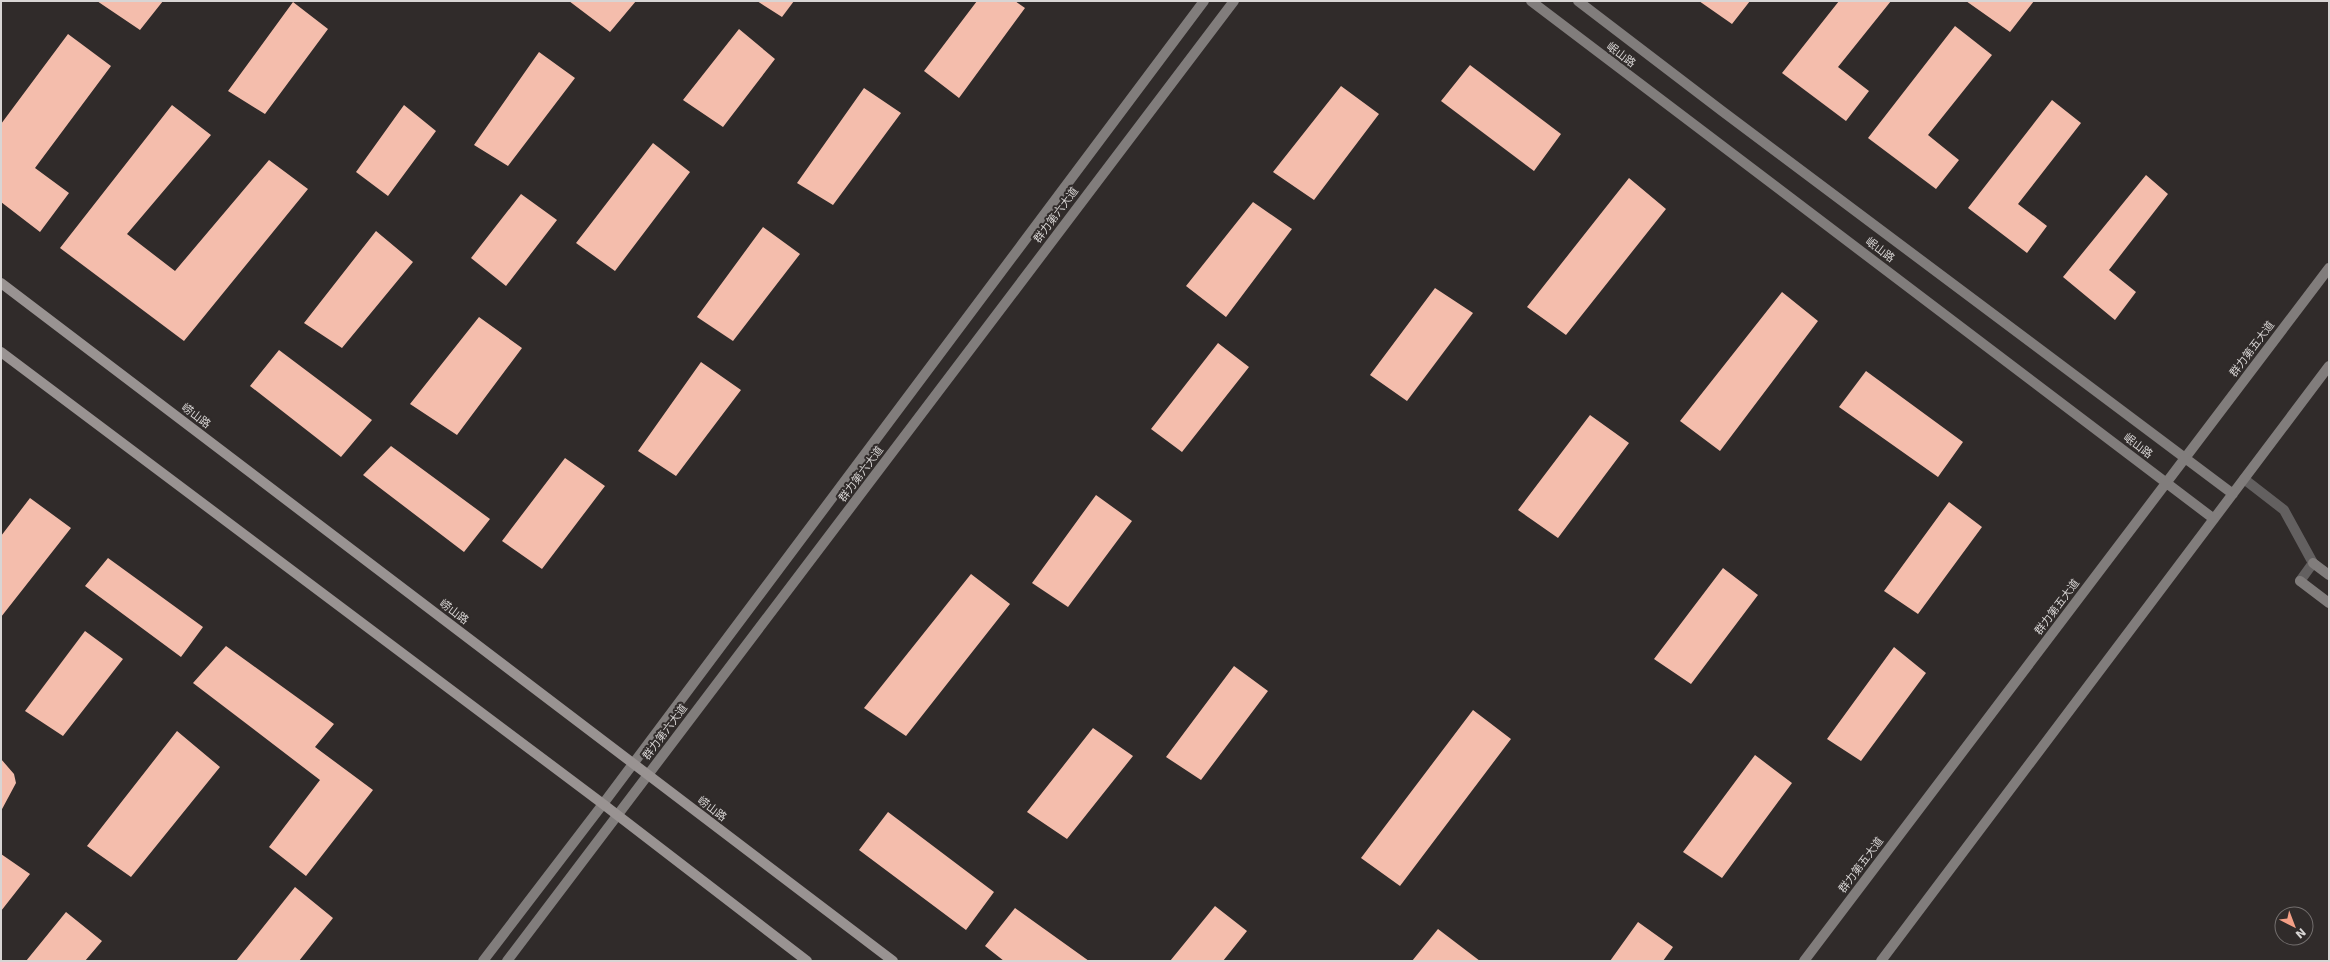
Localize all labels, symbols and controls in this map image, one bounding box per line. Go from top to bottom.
street label: 岷山路 [1604,40,1638,70]
street label: 群力第六大道 [1031,185,1081,245]
street label: 岷山路 [1863,235,1897,265]
street label: 群力第五大道 [2227,319,2277,379]
street label: 崂山路 [179,401,213,431]
street label: 岷山路 [2121,431,2155,461]
street label: 群力第六大道 [836,444,886,504]
street label: 群力第五大道 [2032,577,2082,637]
street label: 崂山路 [437,597,471,627]
street label: 群力第六大道 [640,702,690,762]
street label: 崂山路 [695,794,729,824]
street label: 群力第五大道 [1836,835,1886,895]
north arrow [2274,906,2314,946]
text: N [2293,925,2308,941]

